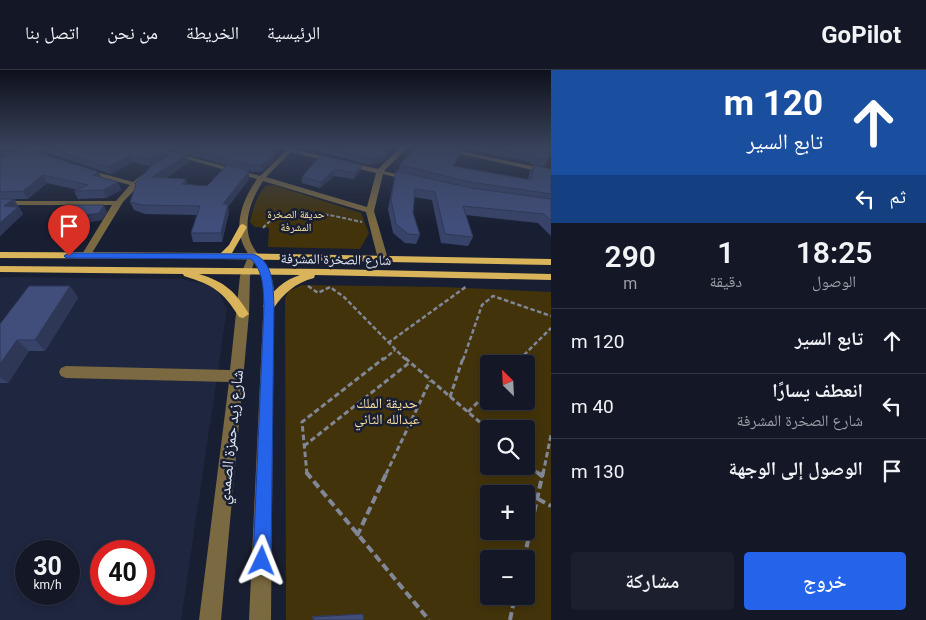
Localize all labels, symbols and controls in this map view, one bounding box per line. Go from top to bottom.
text: GoPilot [821,21,901,49]
text: اتصل بنا [25,22,79,43]
text: من نحن [107,22,158,43]
text: الخريطة [186,22,239,43]
text: الرئيسية [267,22,320,43]
text: 120 m [724,83,823,124]
icon: ahead [841,90,906,155]
text: تابع السير [747,129,823,154]
icon: left [851,185,879,213]
text: ثم [889,185,906,208]
pin [48,205,90,256]
park label: حديقة الصخرة المشرفة [267,208,325,234]
icon: arrive [55,212,83,240]
text: 1 [717,235,734,270]
text: 18:25 [796,235,872,270]
text: 290 [605,239,656,274]
street label: شارع الصخرة المشرفة [280,250,391,270]
text: دقيقة [710,272,742,291]
text: الوصول [812,272,856,291]
text: m [623,274,637,293]
text: تابع السير [795,327,863,350]
icon: ahead [878,327,906,355]
text: 120 m [571,330,624,353]
north arrow [480,355,535,410]
map controls [480,355,535,605]
street label: شارع زيد حمزة الصمدي [214,369,250,506]
text: انعطف يسارًا [772,379,863,402]
icon: left [878,392,906,420]
park label: حديقة الملك عبدالله الثاني [354,395,420,431]
text: 40 m [571,395,614,418]
text: شارع الصخرة المشرفة [737,411,863,430]
button: search [480,420,535,475]
text: الوصول إلى الوجهة [729,457,863,480]
icon: arrive [878,457,906,485]
text: 130 m [571,460,624,483]
button: + [480,485,535,540]
position arrow [235,534,287,586]
speed limit sign: 40 [90,540,155,605]
button: − [480,550,535,605]
text: 30 [33,552,62,581]
button: مشاركة [571,552,734,610]
button: خروج [744,552,906,610]
text: km/h [33,578,62,592]

